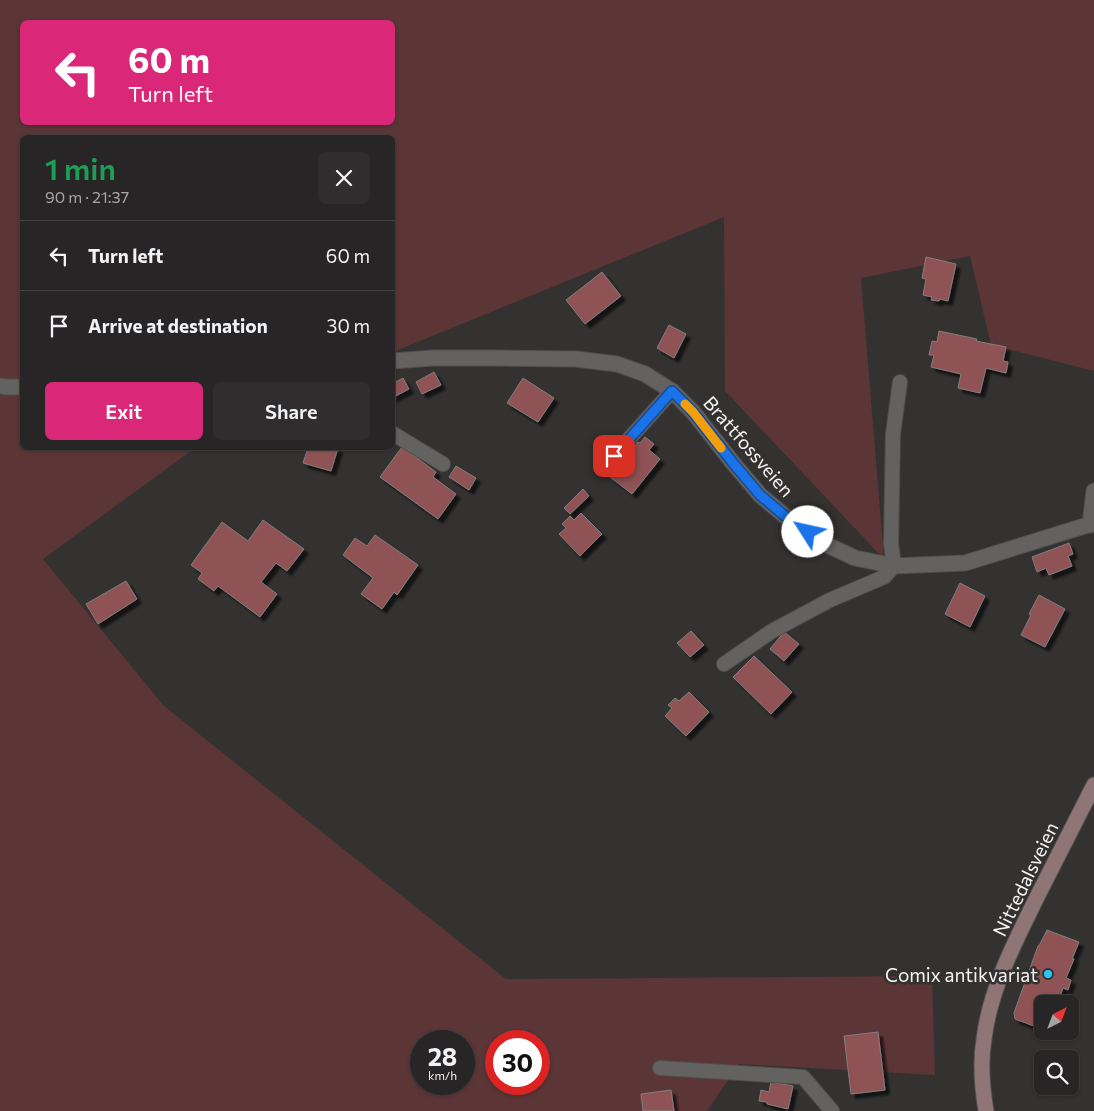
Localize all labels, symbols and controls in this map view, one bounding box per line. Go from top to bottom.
text: 60 m [128,37,210,80]
icon: left [45,40,110,105]
text: Turn left [128,80,213,107]
text: 1 min [45,149,116,186]
button: close [318,152,370,204]
text: 90 m · 21:37 [45,187,129,206]
icon: left [45,242,73,270]
text: Turn left [88,244,163,267]
text: 60 m [326,244,370,267]
icon: arrive [45,312,73,340]
text: Arrive at destination [88,314,268,337]
text: 30 m [327,314,370,337]
button: Exit [45,382,203,440]
button: Share [213,382,370,440]
street label: Brattfossveien [699,391,799,501]
pin [593,435,635,477]
icon: arrive [600,442,628,470]
position arrow [781,505,833,557]
street label: Nittedalsveien [987,818,1063,940]
place label: Comix antikvariat [885,963,1038,986]
marker: Comix antikvariat [1042,968,1054,980]
north arrow [1034,995,1079,1040]
map controls [1034,995,1079,1095]
speed limit sign: 30 [485,1030,550,1095]
text: 28 [428,1041,457,1071]
button: search [1034,1050,1079,1095]
text: km/h [428,1068,457,1082]

